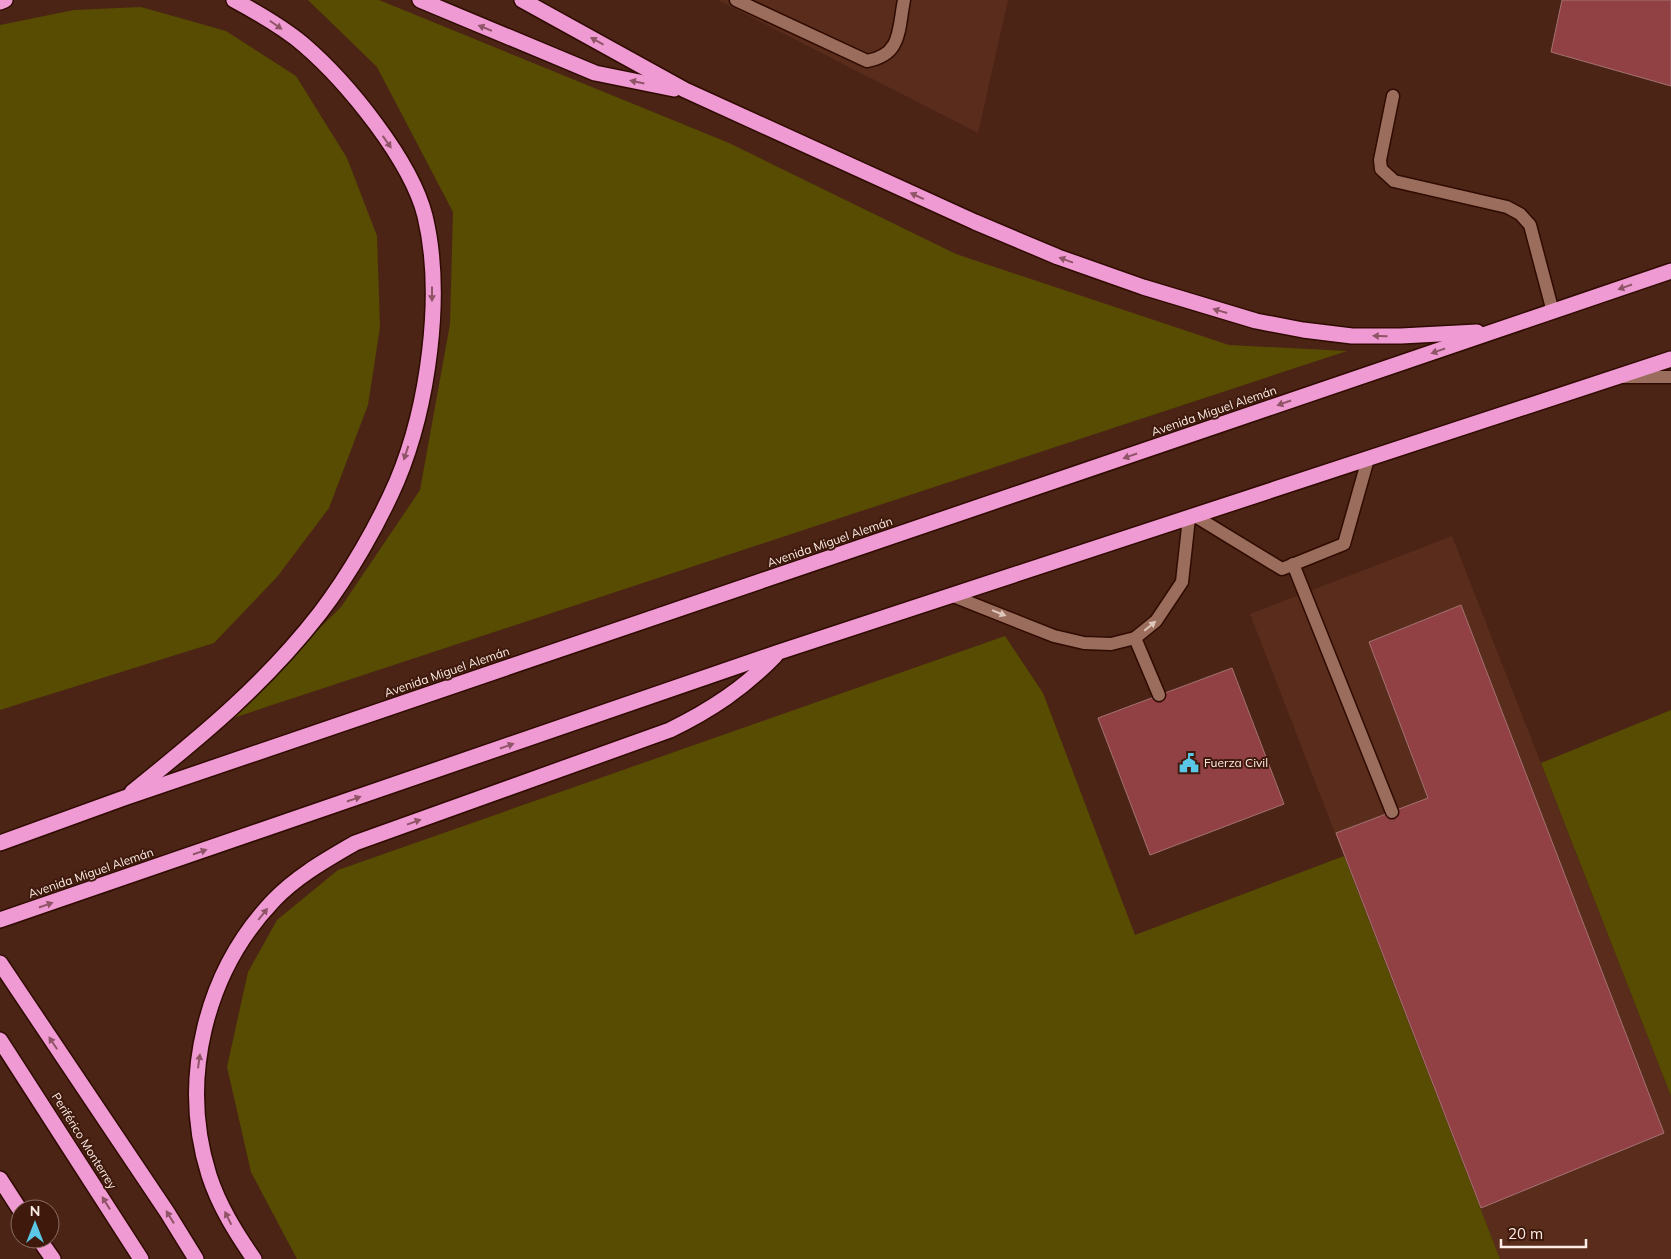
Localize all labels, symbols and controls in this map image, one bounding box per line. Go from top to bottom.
one-way arrow [269,20,282,30]
one-way arrow [478,23,492,31]
one-way arrow [590,37,603,46]
one-way arrow [629,78,645,86]
one-way arrow [382,135,392,148]
one-way arrow [910,192,924,200]
one-way arrow [1058,256,1073,264]
one-way arrow [1617,283,1632,291]
one-way arrow [428,286,436,302]
one-way arrow [1213,306,1228,314]
one-way arrow [1372,332,1388,340]
one-way arrow [1430,347,1445,355]
street label: Avenida Miguel Alemán [1149,382,1278,439]
one-way arrow [1276,399,1291,407]
one-way arrow [401,446,409,461]
one-way arrow [1123,452,1138,460]
street label: Avenida Miguel Alemán [765,513,894,570]
one-way arrow [991,610,1006,617]
one-way arrow [1144,620,1157,631]
street label: Avenida Miguel Alemán [382,643,511,700]
one-way arrow [500,742,515,750]
public building icon: Fuerza Civil [1178,752,1200,774]
place label: Fuerza Civil [1204,755,1268,770]
one-way arrow [346,795,361,802]
one-way arrow [406,818,421,825]
street label: Avenida Miguel Alemán [26,844,155,901]
one-way arrow [193,848,208,856]
one-way arrow [39,900,54,908]
one-way arrow [257,908,268,921]
one-way arrow [48,1036,58,1049]
one-way arrow [195,1052,203,1068]
street label: Periférico Monterrey [49,1090,121,1192]
one-way arrow [101,1196,110,1210]
north arrow [10,1199,60,1249]
text: N [30,1202,40,1220]
one-way arrow [166,1211,175,1224]
one-way arrow [224,1211,232,1225]
scale bar [1501,1216,1586,1248]
text: 20 m [1508,1224,1543,1243]

